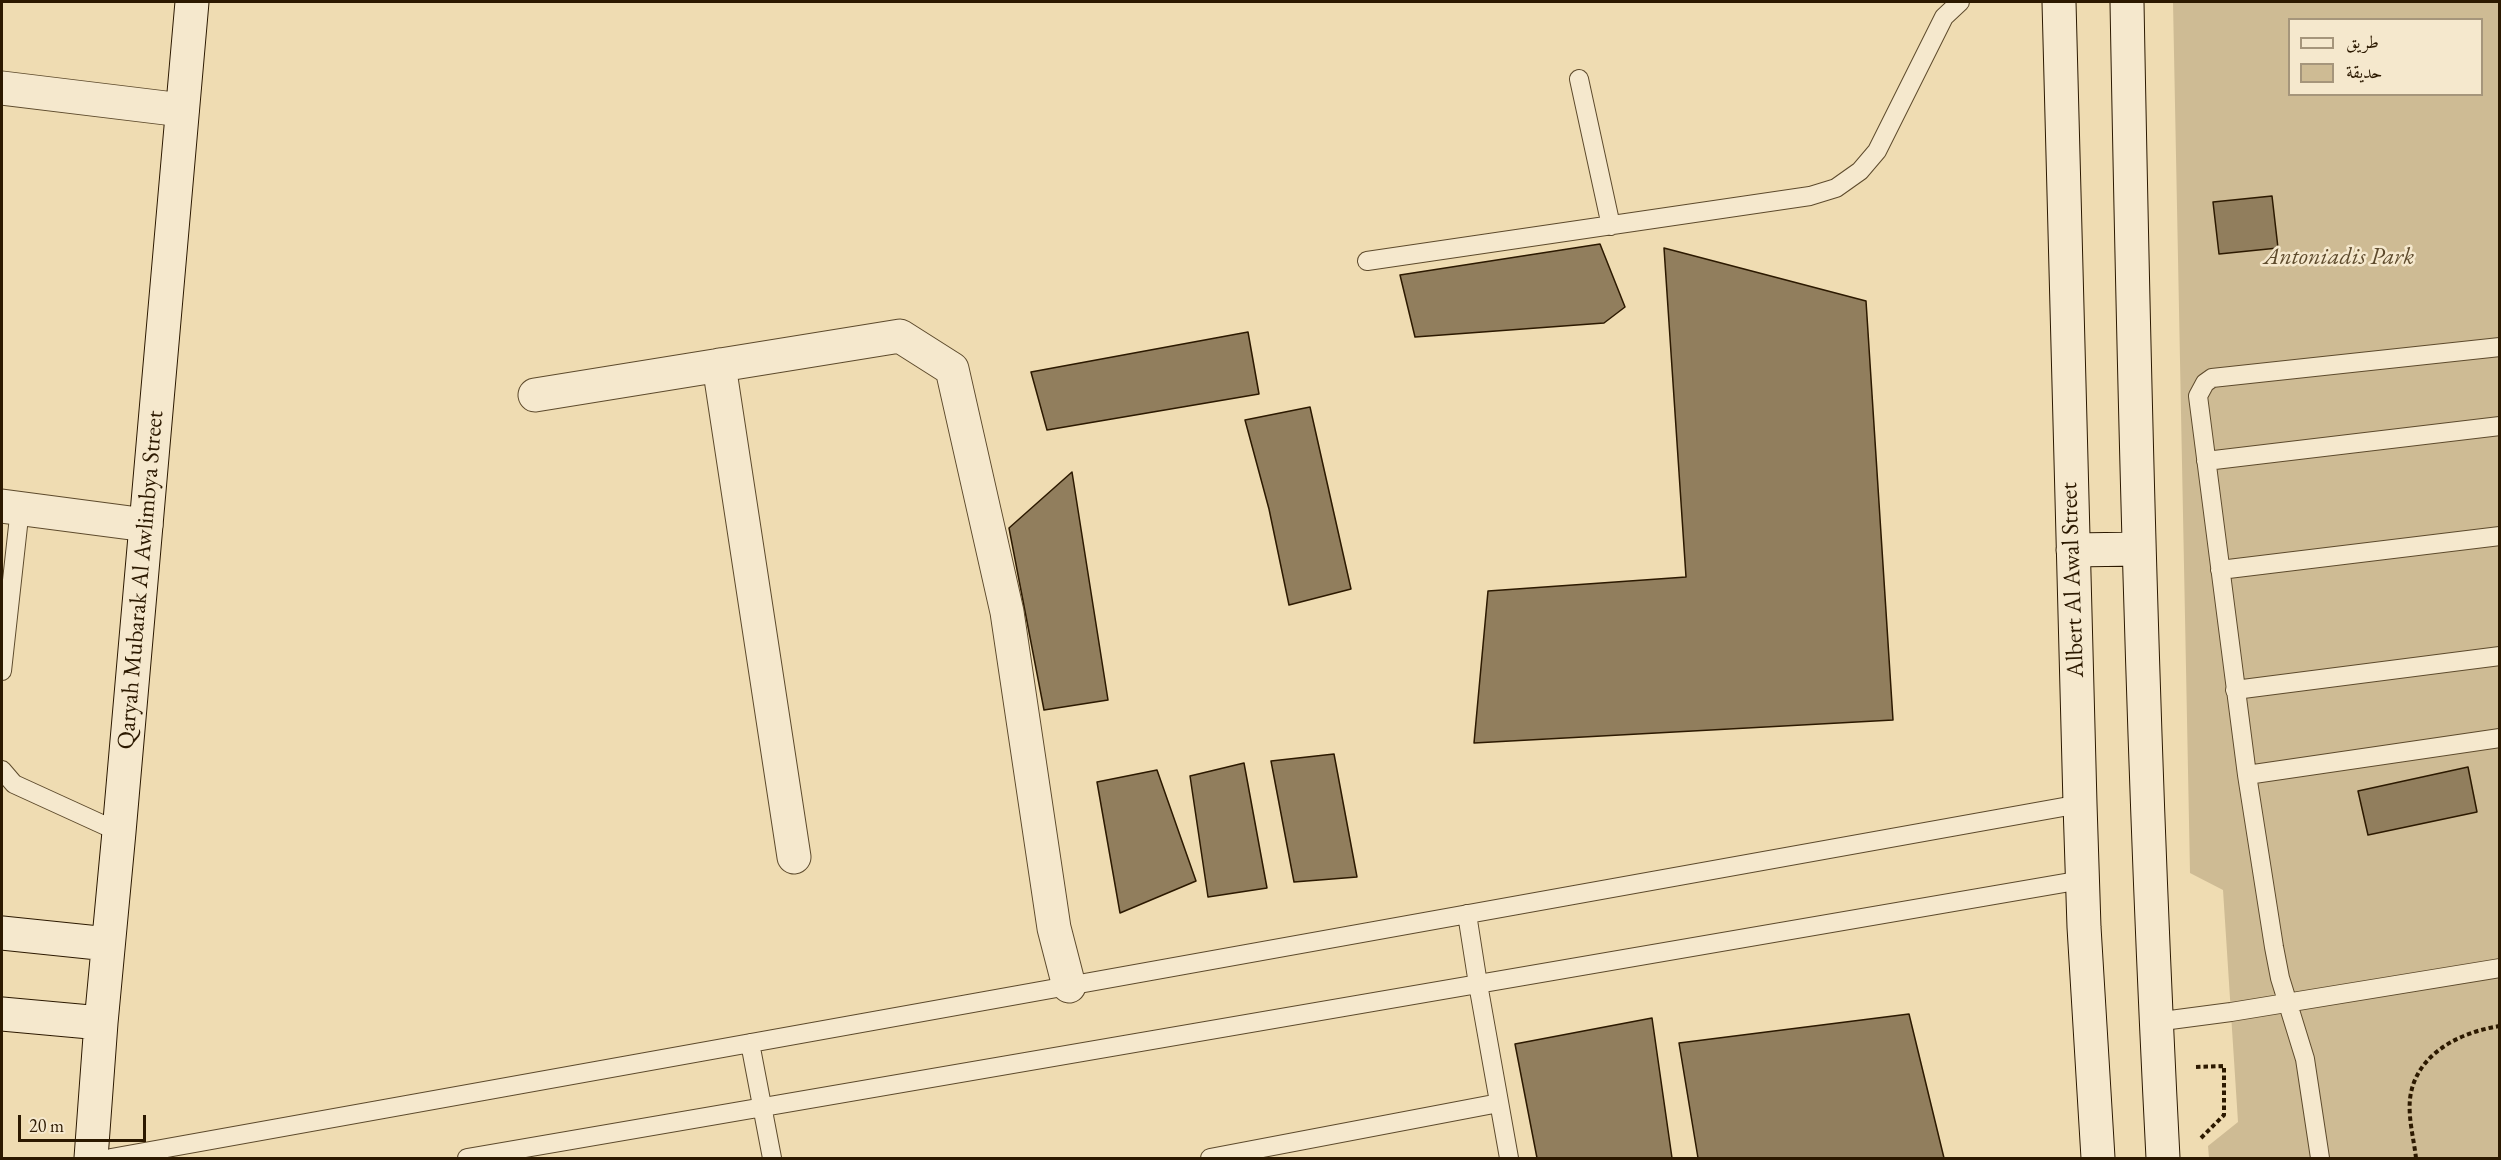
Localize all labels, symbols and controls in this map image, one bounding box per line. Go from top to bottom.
legend [2288,18,2483,96]
text: طريق [2346,30,2379,53]
text: حديقة [2346,60,2382,83]
park label: Antoniadis Park [2264,243,2414,271]
street label: Qaryah Mubarak Al Awlimbya Street [112,409,170,751]
street label: Albert Al Awal Street [2055,482,2091,678]
scale bar [21,1103,148,1141]
text: 20 m [29,1114,64,1137]

